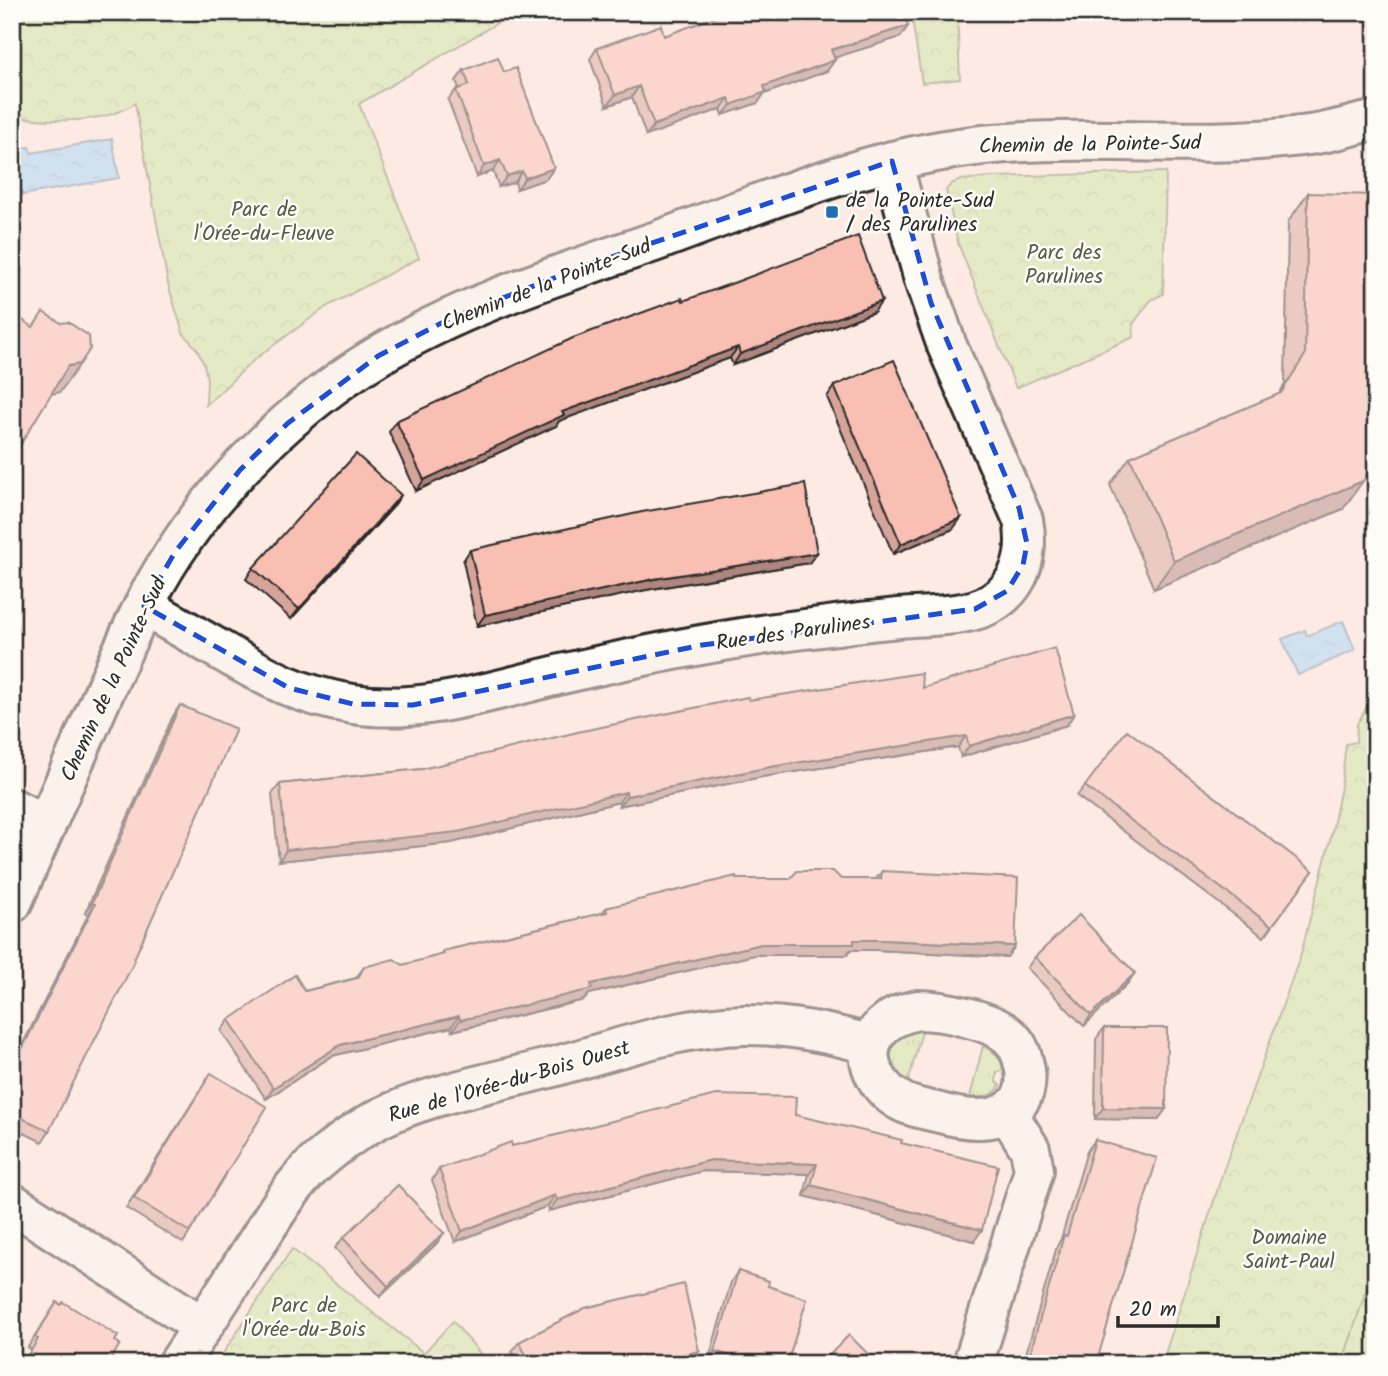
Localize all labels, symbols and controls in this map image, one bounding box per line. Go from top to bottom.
street label: Chemin de la Pointe-Sud [979,127,1202,164]
place label: de la Pointe-Sud / des Parulines [846,185,994,242]
park label: Parc de l'Orée-du-Fleuve [194,194,335,251]
marker: de la Pointe-Sud / des Parulines [824,204,840,220]
street label: Chemin de la Pointe-Sud [437,230,657,341]
park label: Parc des Parulines [1025,237,1103,294]
street label: Chemin de la Pointe-Sud [52,571,177,787]
street label: Rue des Parulines [714,606,873,661]
street label: Rue de l'Orée-du-Bois Ouest [385,1032,635,1133]
park label: Domaine Saint-Paul [1243,1222,1335,1279]
scale bar [1118,1285,1218,1329]
park label: Parc de l'Orée-du-Bois [242,1290,366,1347]
text: 20 m [1129,1294,1177,1327]

